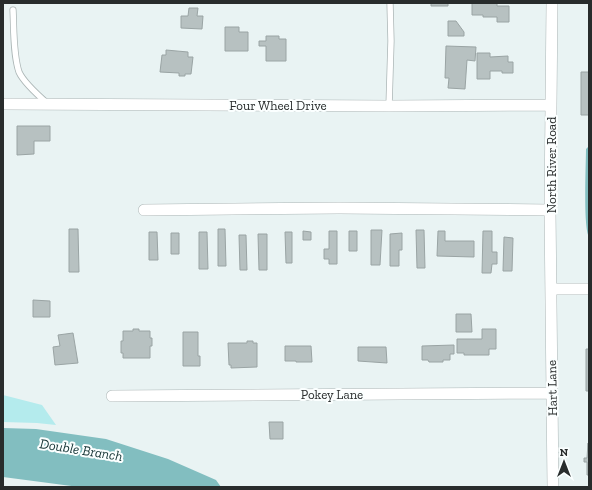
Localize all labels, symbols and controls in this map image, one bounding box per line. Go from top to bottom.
street label: Four Wheel Drive [229,98,327,113]
street label: North River Road [544,117,559,213]
street label: Hart Lane [544,360,560,416]
street label: Pokey Lane [301,387,363,402]
water label: Double Branch [38,435,124,465]
north arrow [544,442,584,482]
text: N [560,446,569,459]

